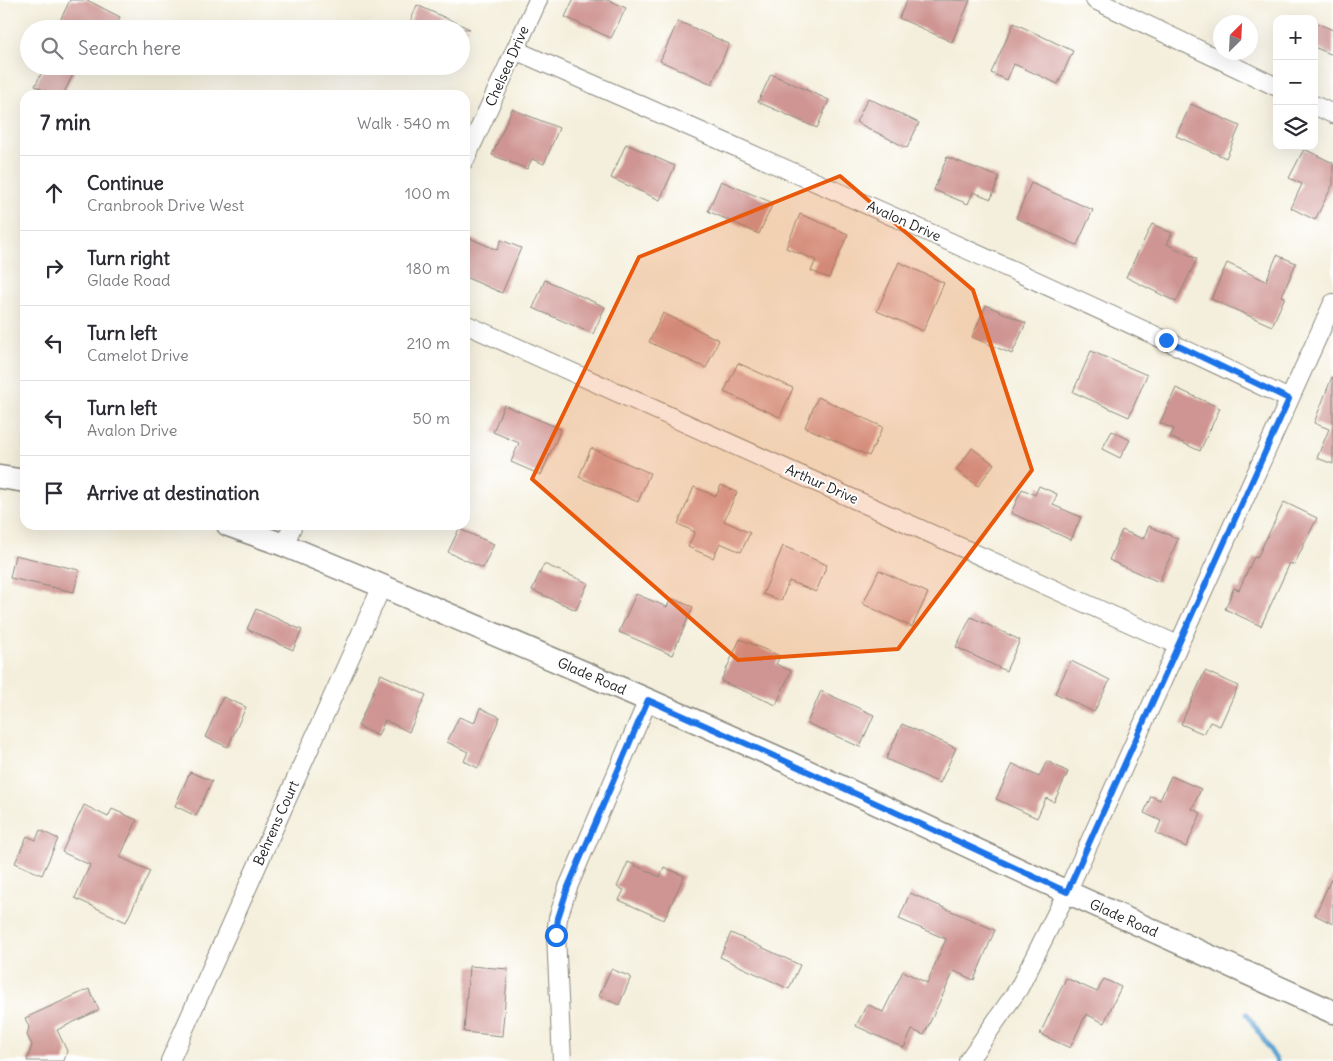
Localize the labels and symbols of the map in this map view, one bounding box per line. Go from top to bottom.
north arrow [1213,15,1258,60]
street label: Chelsea Drive [481,23,533,109]
street label: Avalon Drive [864,197,944,245]
route end [1155,329,1178,352]
street label: Arthur Drive [783,460,861,508]
street label: Glade Road [555,653,629,699]
street label: Behrens Court [249,778,303,868]
street label: Glade Road [1087,895,1161,941]
route start [545,924,568,947]

